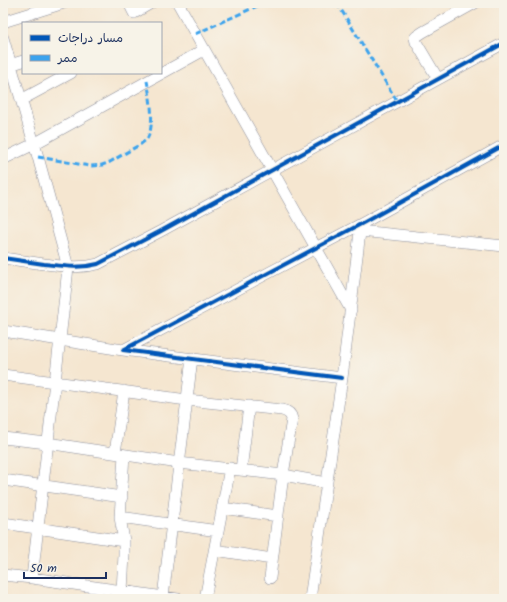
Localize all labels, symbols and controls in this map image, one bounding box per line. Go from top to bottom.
legend [22,22,162,74]
text: مسار دراجات [58,29,123,48]
text: ممر [57,49,77,68]
scale bar [24,554,106,580]
text: 50 m [30,559,57,578]

